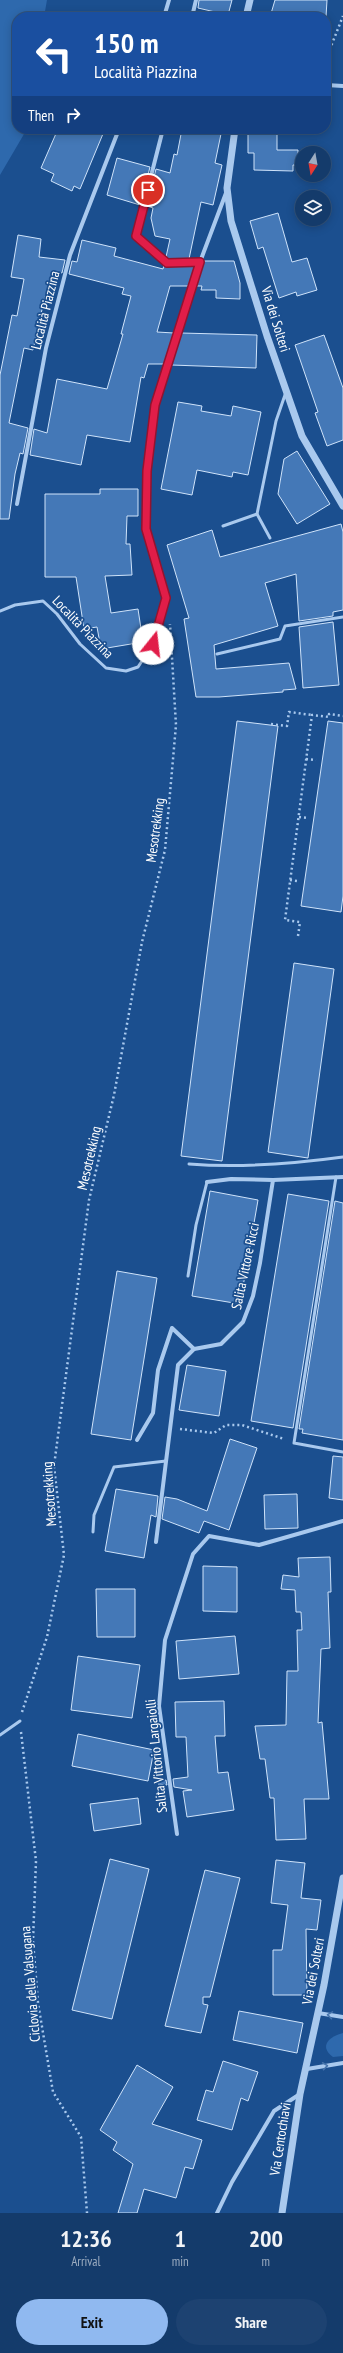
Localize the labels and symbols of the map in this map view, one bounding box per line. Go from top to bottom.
north arrow [295,146,331,182]
pin [131,173,165,207]
street label: Località Piazzina [27,269,63,351]
street label: Via dei Solteri [257,283,294,354]
street label: Località Piazzina [49,592,117,662]
position arrow [132,623,174,665]
street label: Mesotrekking [142,797,168,863]
street label: Mesotrekking [73,1124,105,1192]
street label: Salita Vittore Ricci [227,1221,263,1311]
street label: Mesotrekking [38,1461,60,1527]
street label: Salita Vittorio Largaiolli [141,1698,171,1814]
street label: Ciclovia della Valsugana [16,1925,44,2043]
street label: Via dei Solteri [298,1936,328,2007]
one-way arrow [327,2011,334,2020]
one-way arrow [322,2062,328,2071]
street label: Via Centochiavi [265,2101,295,2178]

